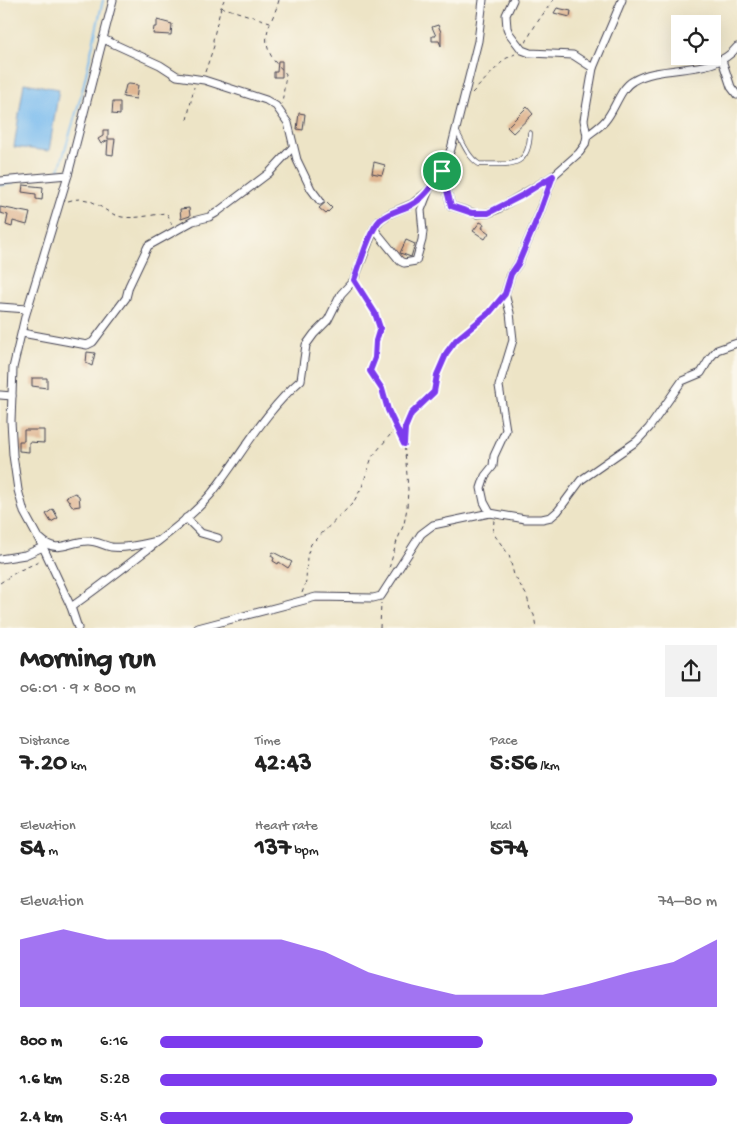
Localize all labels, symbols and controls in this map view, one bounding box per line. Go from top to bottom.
map controls [671,15,721,65]
button: locate [671,15,721,65]
pin [421,150,463,192]
icon: arrive [428,157,456,185]
text: Morning run [20,644,155,677]
button: share [665,645,717,697]
text: 06:01 · 9 × 800 m [20,680,136,699]
text: Distance [20,733,69,750]
text: Time [255,733,281,750]
text: Pace [490,733,517,750]
text: 7.20 [20,750,67,779]
text: 42:43 [255,750,312,779]
text: 5:56 [490,750,537,779]
text: km [67,758,87,775]
text: /km [537,758,560,775]
text: Elevation [20,818,76,835]
text: Heart rate [255,818,318,835]
text: kcal [490,818,512,835]
text: 54 [20,835,45,864]
text: 137 [255,835,291,864]
text: 574 [490,835,528,864]
text: m [45,843,58,860]
text: bpm [291,843,319,860]
text: Elevation [20,893,84,912]
text: 74–80 m [658,893,717,912]
text: 800 m [20,1033,62,1052]
text: 6:16 [100,1033,128,1052]
text: 1.6 km [20,1071,62,1090]
text: 5:28 [100,1071,130,1090]
text: 2.4 km [20,1109,63,1128]
text: 5:41 [100,1109,127,1128]

